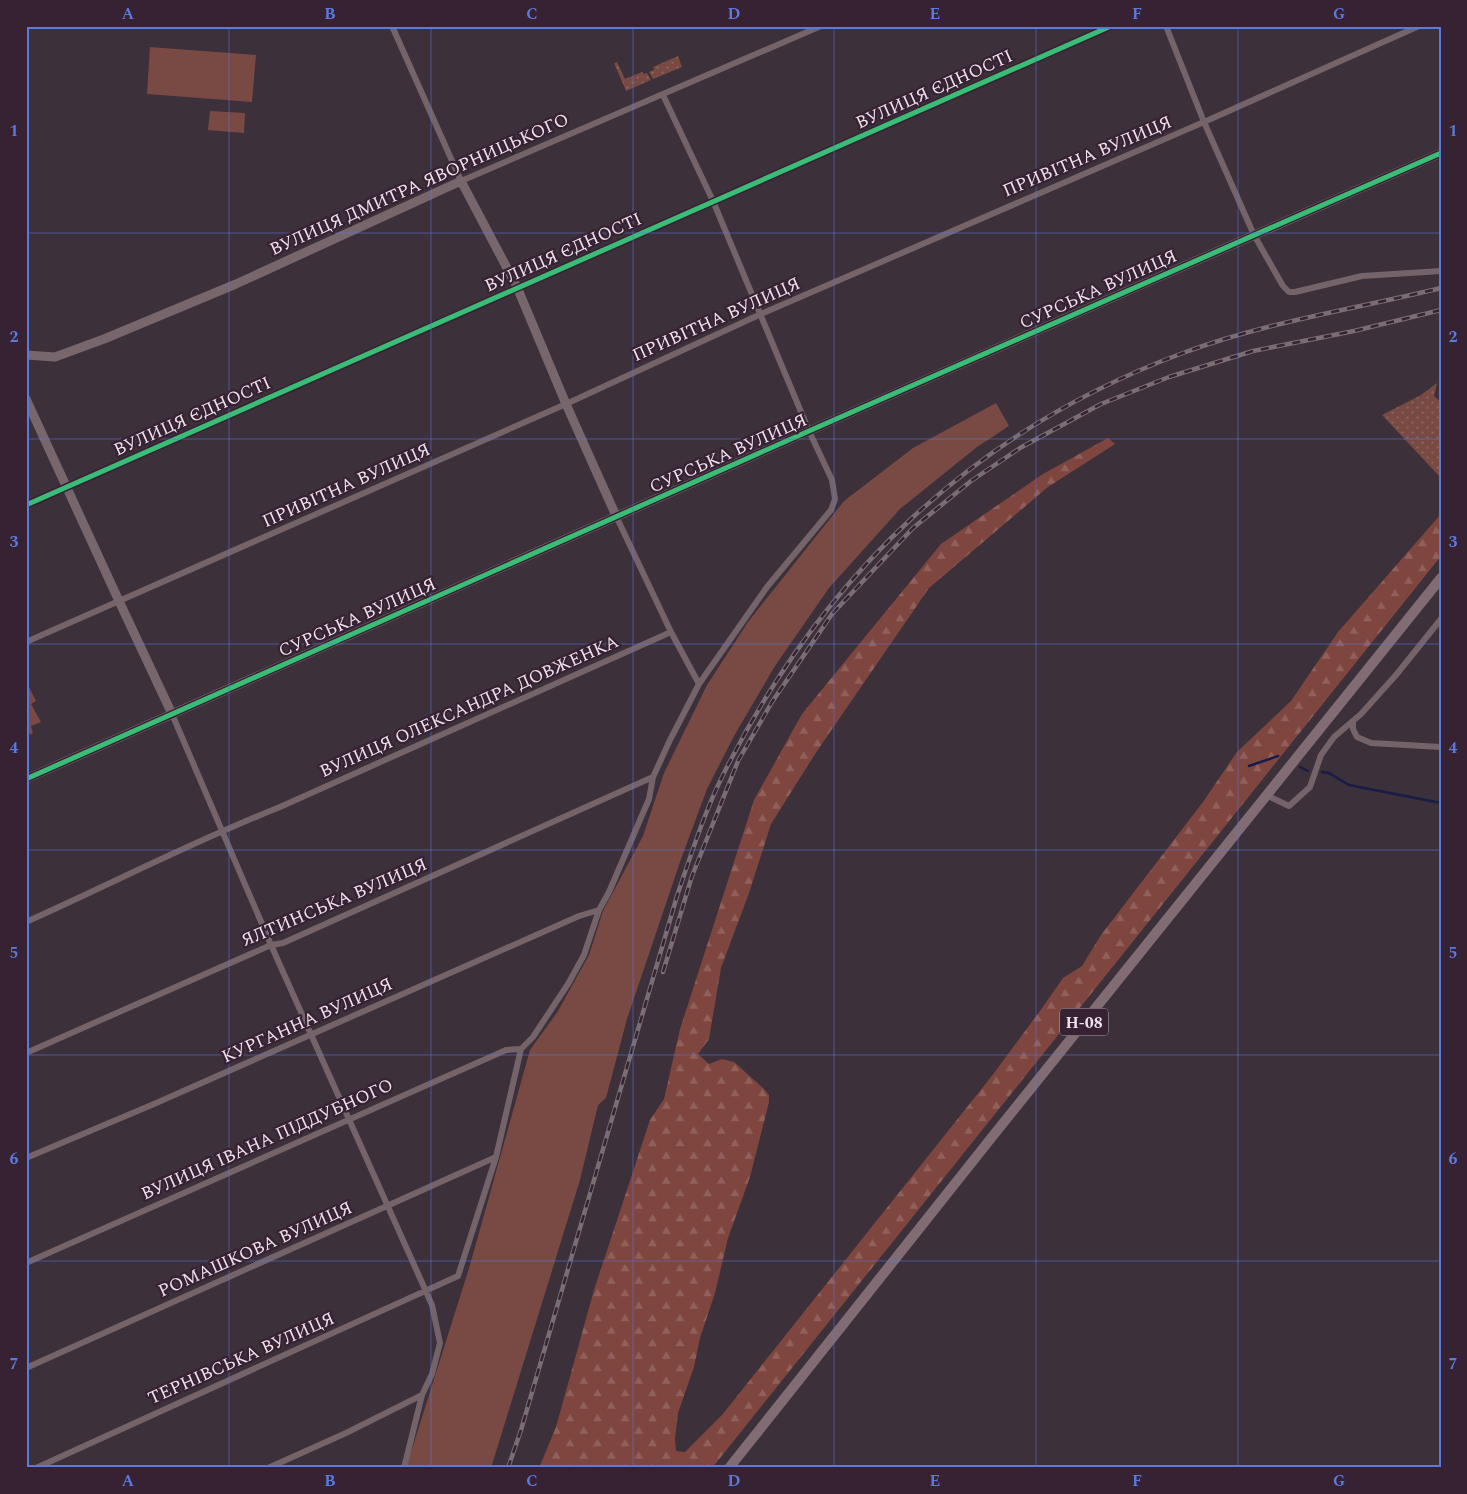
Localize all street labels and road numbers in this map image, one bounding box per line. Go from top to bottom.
street label: ВУЛИЦЯ ЄДНОСТІ [851,43,1017,136]
street label: ВУЛИЦЯ ДМИТРА ЯВОРНИЦЬКОГО [265,106,573,263]
street label: ПРИВІТНА ВУЛИЦЯ [998,109,1176,204]
street label: ВУЛИЦЯ ЄДНОСТІ [480,206,646,299]
street label: СУРСЬКА ВУЛИЦЯ [1015,243,1181,336]
street label: ПРИВІТНА ВУЛИЦЯ [628,270,805,369]
street label: ВУЛИЦЯ ЄДНОСТІ [109,370,275,463]
street label: СУРСЬКА ВУЛИЦЯ [645,407,811,500]
street label: ПРИВІТНА ВУЛИЦЯ [258,436,435,535]
street label: СУРСЬКА ВУЛИЦЯ [274,571,440,664]
street label: ВУЛИЦЯ ОЛЕКСАНДРА ДОВЖЕНКА [315,628,623,785]
street label: ЯЛТИНСЬКА ВУЛИЦЯ [237,851,432,954]
street label: КУРГАННА ВУЛИЦЯ [217,971,397,1070]
road number: Н-08 [1060,1009,1108,1036]
street label: ВУЛИЦЯ ІВАНА ПІДДУБНОГО [137,1071,398,1207]
street label: РОМАШКОВА ВУЛИЦЯ [154,1194,357,1304]
street label: ТЕРНІВСЬКА ВУЛИЦЯ [144,1305,339,1412]

